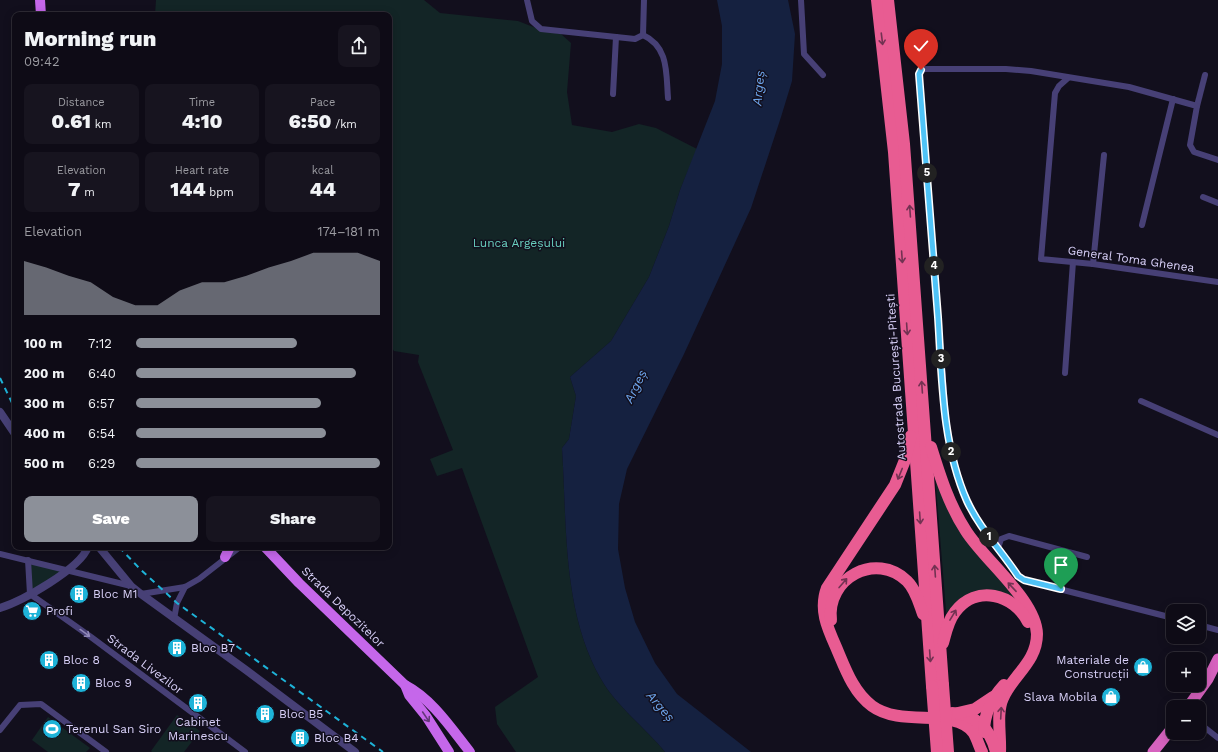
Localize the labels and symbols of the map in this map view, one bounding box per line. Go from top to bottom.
pin [904,29,938,70]
one-way arrow [878,32,886,45]
water label: Argeș [749,69,768,107]
pin: 5 [917,163,937,183]
one-way arrow [906,205,913,218]
park label: Lunca Argeșului [473,236,565,250]
street label: General Toma Ghenea [1067,243,1195,275]
one-way arrow [899,250,906,263]
pin: 4 [924,256,944,276]
street label: Autostrada București-Pitești [883,293,909,461]
one-way arrow [903,322,910,335]
pin: 3 [931,349,951,369]
water label: Argeș [621,367,650,406]
one-way arrow [918,381,925,394]
pin: 2 [941,442,961,462]
one-way arrow [896,468,903,480]
one-way arrow [917,511,924,524]
pin: 1 [979,527,999,547]
pin [1044,548,1078,589]
street label: Strada Depozitelor [299,564,387,650]
one-way arrow [931,565,938,578]
one-way arrow [838,578,847,588]
one-way arrow [1007,582,1017,592]
building icon: Bloc M1 [68,583,90,605]
place label: Bloc M1 [93,587,137,601]
supermarket icon: Profi [21,600,43,622]
place label: Profi [46,604,73,618]
one-way arrow [949,610,957,621]
one-way arrow [79,629,90,637]
street label: Strada Livezilor [104,631,186,697]
building icon: Bloc B7 [166,637,188,659]
place label: Bloc B7 [191,641,235,655]
building icon: Bloc 8 [38,649,60,671]
one-way arrow [927,649,934,662]
place label: Bloc 8 [63,653,100,667]
place label: Materiale de Construcții [1056,653,1129,681]
shop icon: Materiale de Construcții [1132,656,1154,678]
building icon: Bloc 9 [70,672,92,694]
place label: Bloc 9 [95,676,132,690]
shop icon: Slava Mobila [1100,686,1122,708]
water label: Argeș [643,687,678,725]
place label: Slava Mobila [1024,690,1097,704]
building icon: Cabinet Marinescu [187,692,209,714]
building icon: Bloc B5 [254,703,276,725]
place label: Bloc B5 [279,707,323,721]
one-way arrow [997,707,1004,720]
one-way arrow [422,712,430,723]
place label: Cabinet Marinescu [168,715,228,743]
sports icon: Terenul San Siro [41,718,63,740]
place label: Terenul San Siro [66,722,161,736]
building icon: Bloc B4 [289,727,311,749]
place label: Bloc B4 [314,731,359,745]

